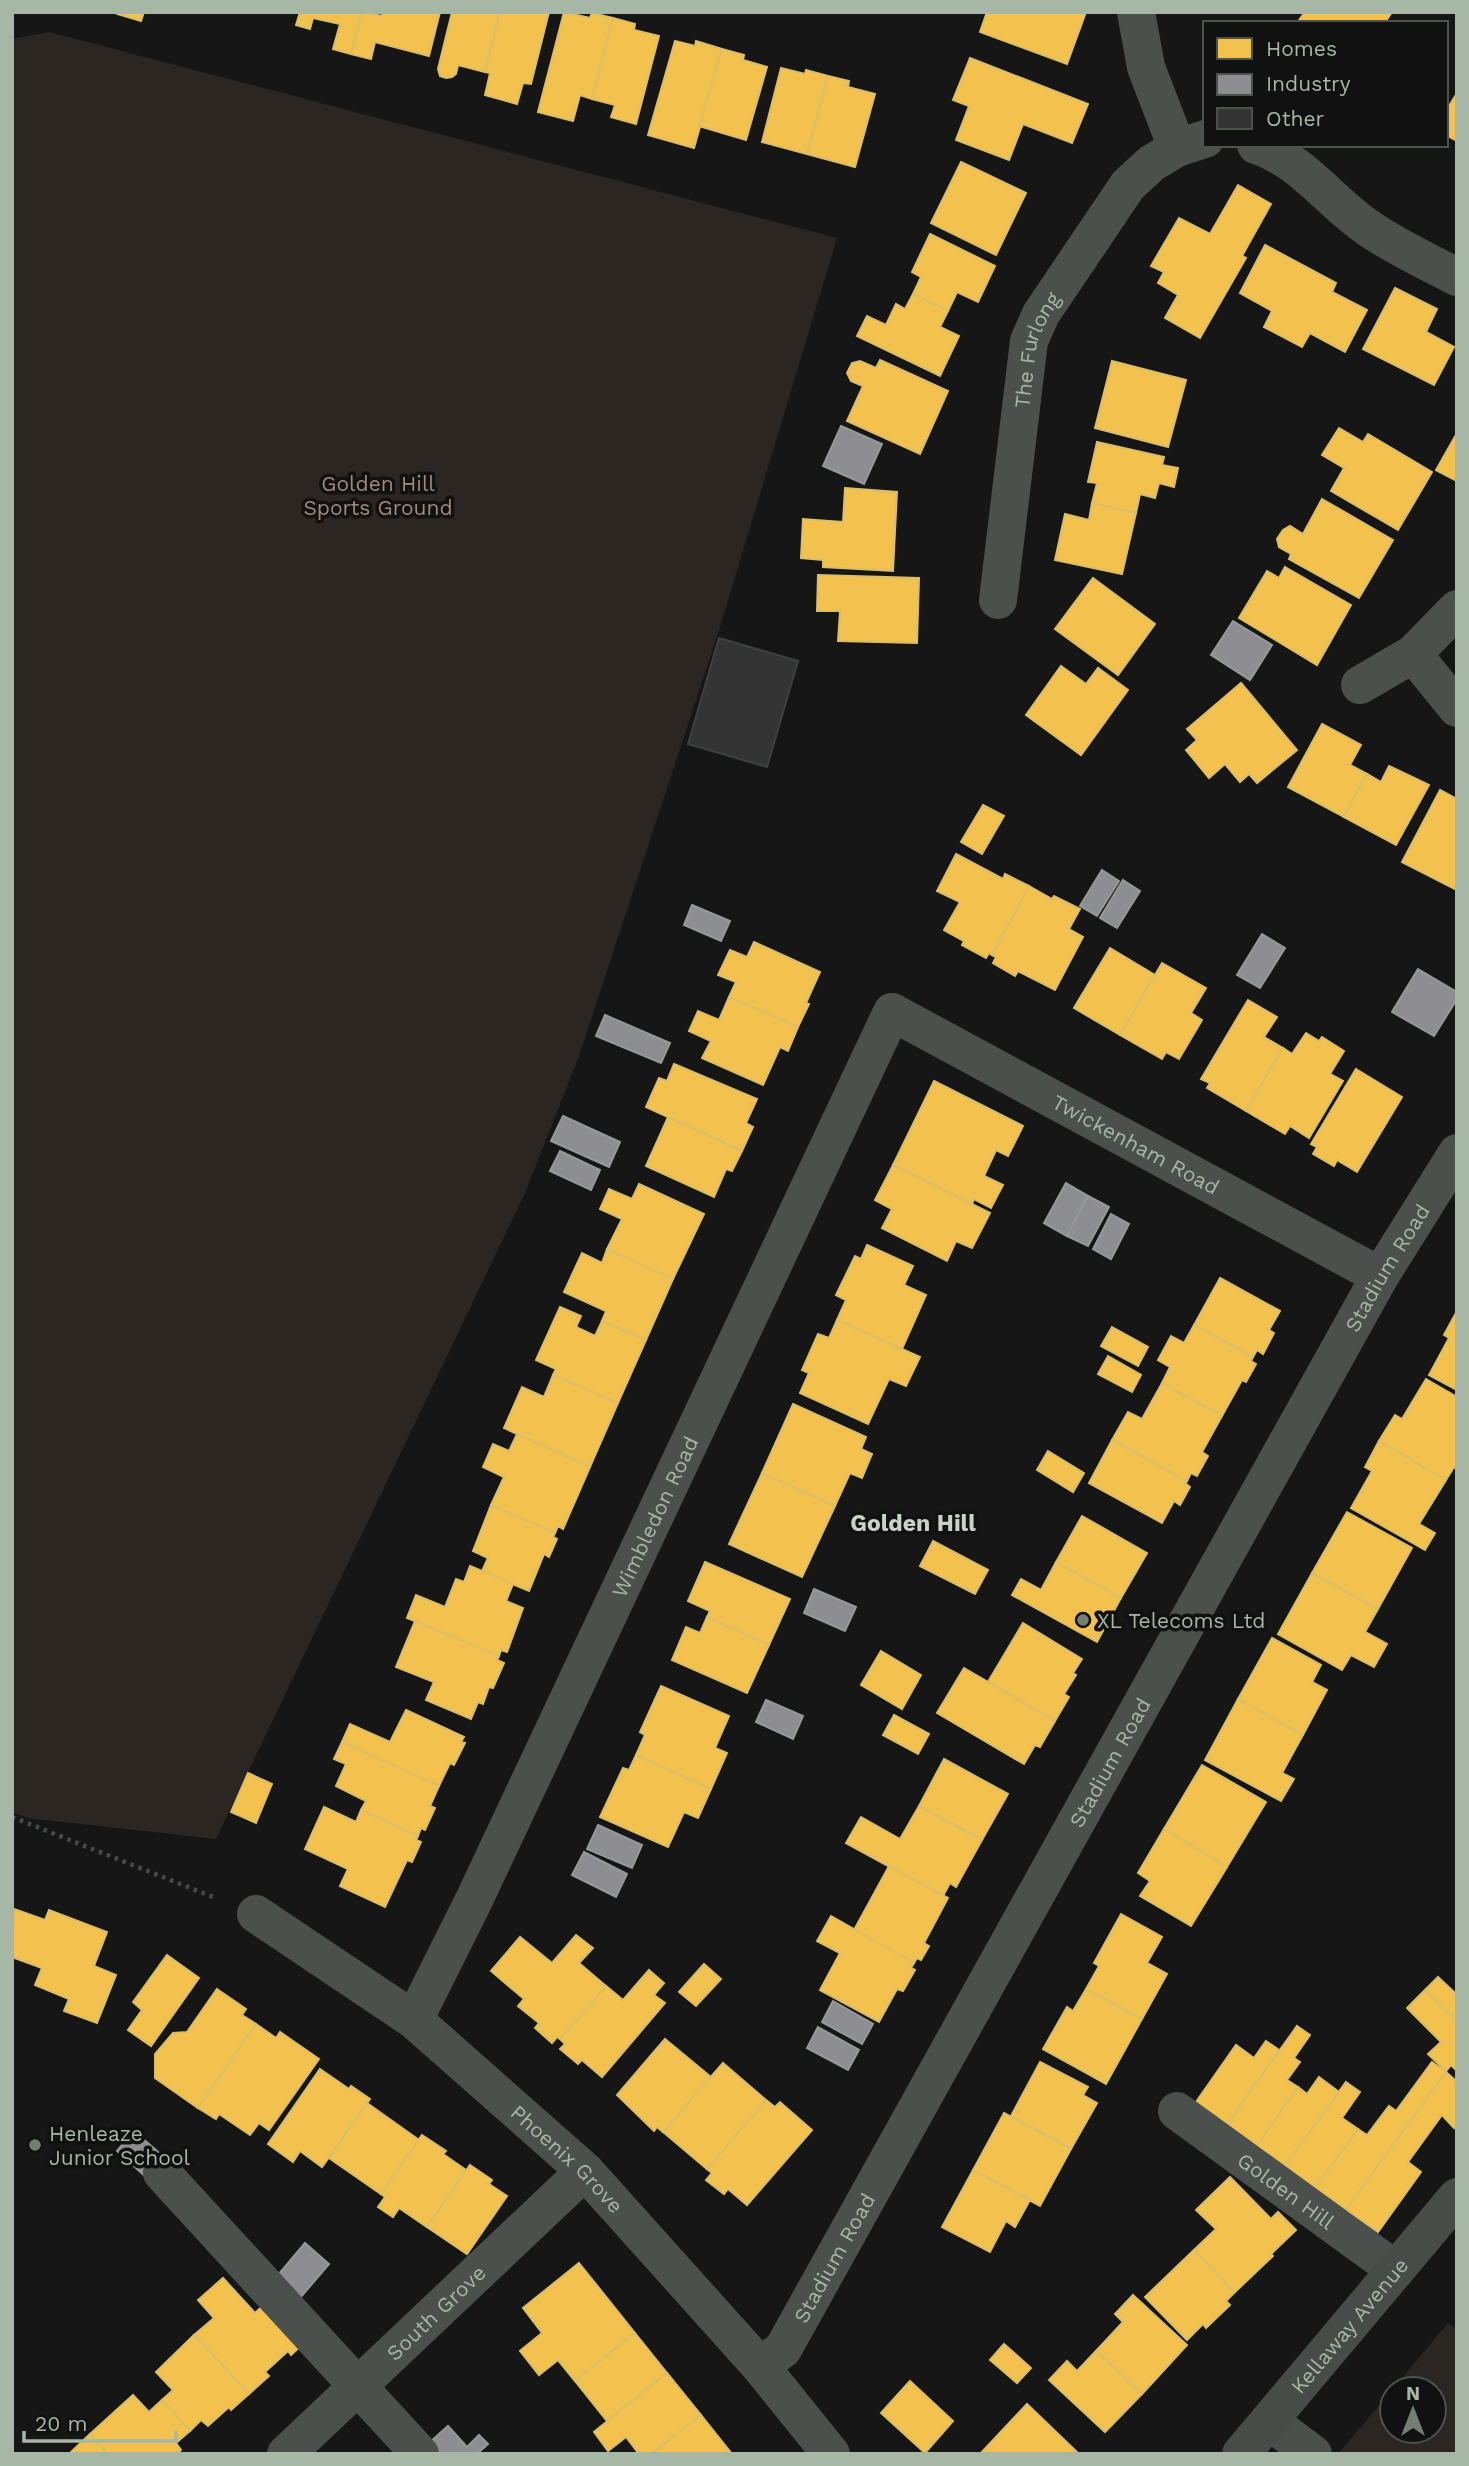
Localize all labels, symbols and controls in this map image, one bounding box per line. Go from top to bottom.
legend [1203,21,1448,147]
text: Homes [1266,36,1337,61]
text: Industry [1266,71,1351,96]
text: Other [1266,106,1325,131]
street label: The Furlong [1009,286,1065,409]
park label: Golden Hill Sports Ground [303,471,453,520]
street label: Twickenham Road [1048,1089,1224,1199]
street label: Stadium Road [1339,1199,1434,1336]
street label: Wimbledon Road [606,1432,703,1601]
district label: Golden Hill [850,1510,976,1537]
place label: XL Telecoms Ltd [1097,1608,1265,1633]
marker: XL Telecoms Ltd [1075,1612,1091,1628]
street label: Stadium Road [1063,1693,1155,1831]
street label: Phoenix Grove [506,2099,629,2218]
place label: Henleaze Junior School [49,2121,191,2170]
marker: Henleaze Junior School [27,2137,43,2153]
street label: Golden Hill [1233,2147,1340,2234]
street label: Stadium Road [788,2189,880,2327]
street label: Kellaway Avenue [1285,2253,1413,2398]
street label: South Grove [381,2260,490,2365]
north arrow [1378,2375,1448,2445]
text: N [1406,2382,1420,2405]
scale bar [24,2400,177,2444]
text: 20 m [35,2411,87,2436]

